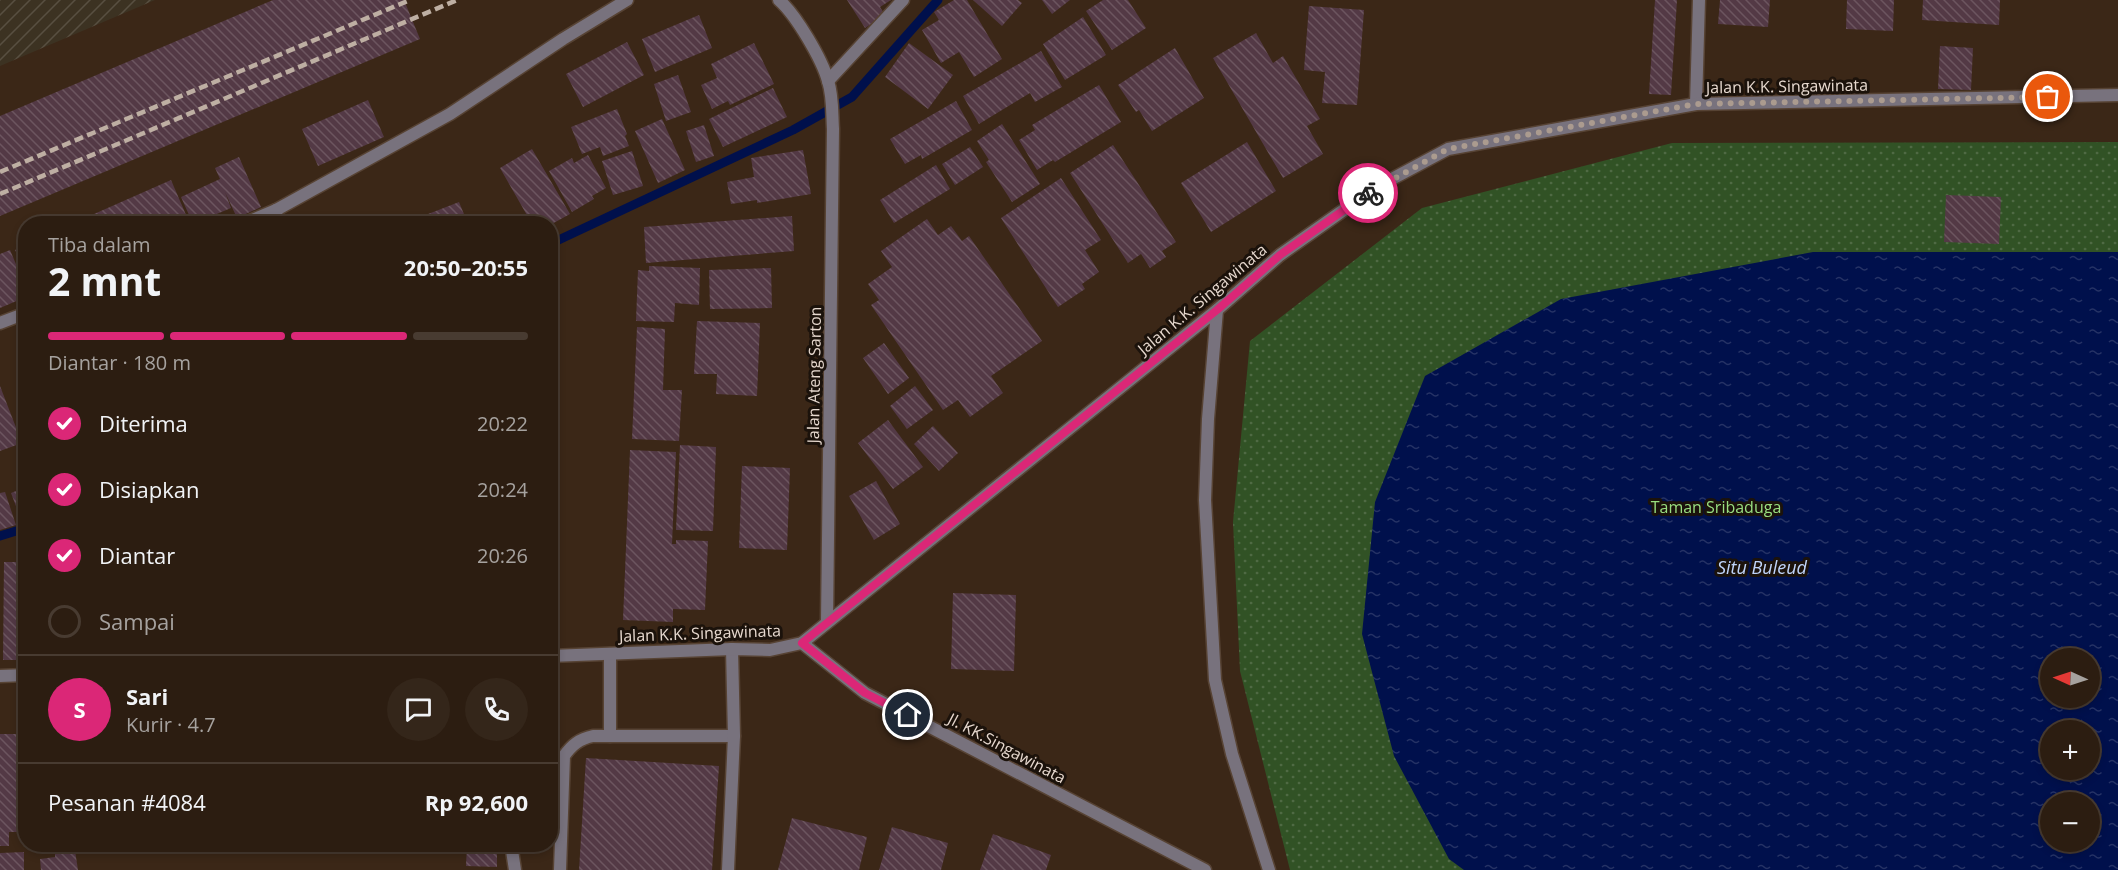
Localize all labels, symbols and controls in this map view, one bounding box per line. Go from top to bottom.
pin [2022,71,2073,122]
street label: Jalan K.K. Singawinata [1704,74,1868,98]
icon: bag [2031,80,2064,113]
courier [1338,163,1398,223]
icon: bike [1352,177,1385,210]
text: Tiba dalam [48,231,151,258]
street label: Jalan K.K. Singawinata [1131,238,1271,361]
text: 20:50–20:55 [404,252,528,282]
text: 2 mnt [48,254,161,307]
street label: Jalan Ateng Sarton [802,306,826,446]
text: Diantar · 180 m [48,349,191,376]
icon: check [48,407,81,440]
text: Diterima [99,408,188,438]
text: 20:22 [477,410,528,437]
icon: check [48,473,81,506]
text: Disiapkan [99,474,200,504]
text: 20:24 [477,476,528,503]
park label: Taman Sribaduga [1651,496,1781,518]
icon: check [48,539,81,572]
text: Diantar [99,540,175,570]
text: 20:26 [477,542,528,569]
water label: Situ Buleud [1717,555,1808,579]
text: Sampai [99,606,175,636]
street label: Jalan K.K. Singawinata [617,619,781,647]
north arrow [2040,648,2100,708]
map controls [2040,648,2100,852]
button: chat [387,678,450,741]
button: phone [465,678,528,741]
text: Sari [126,681,168,711]
pin [882,689,933,740]
text: S [73,694,86,724]
icon: home [891,698,924,731]
street label: Jl. KK.Singawinata [942,707,1070,788]
text: Kurir · 4.7 [126,711,216,738]
button: + [2040,720,2100,780]
text: Pesanan #4084 [48,787,206,817]
text: Rp 92,600 [425,787,528,817]
button: − [2040,792,2100,852]

